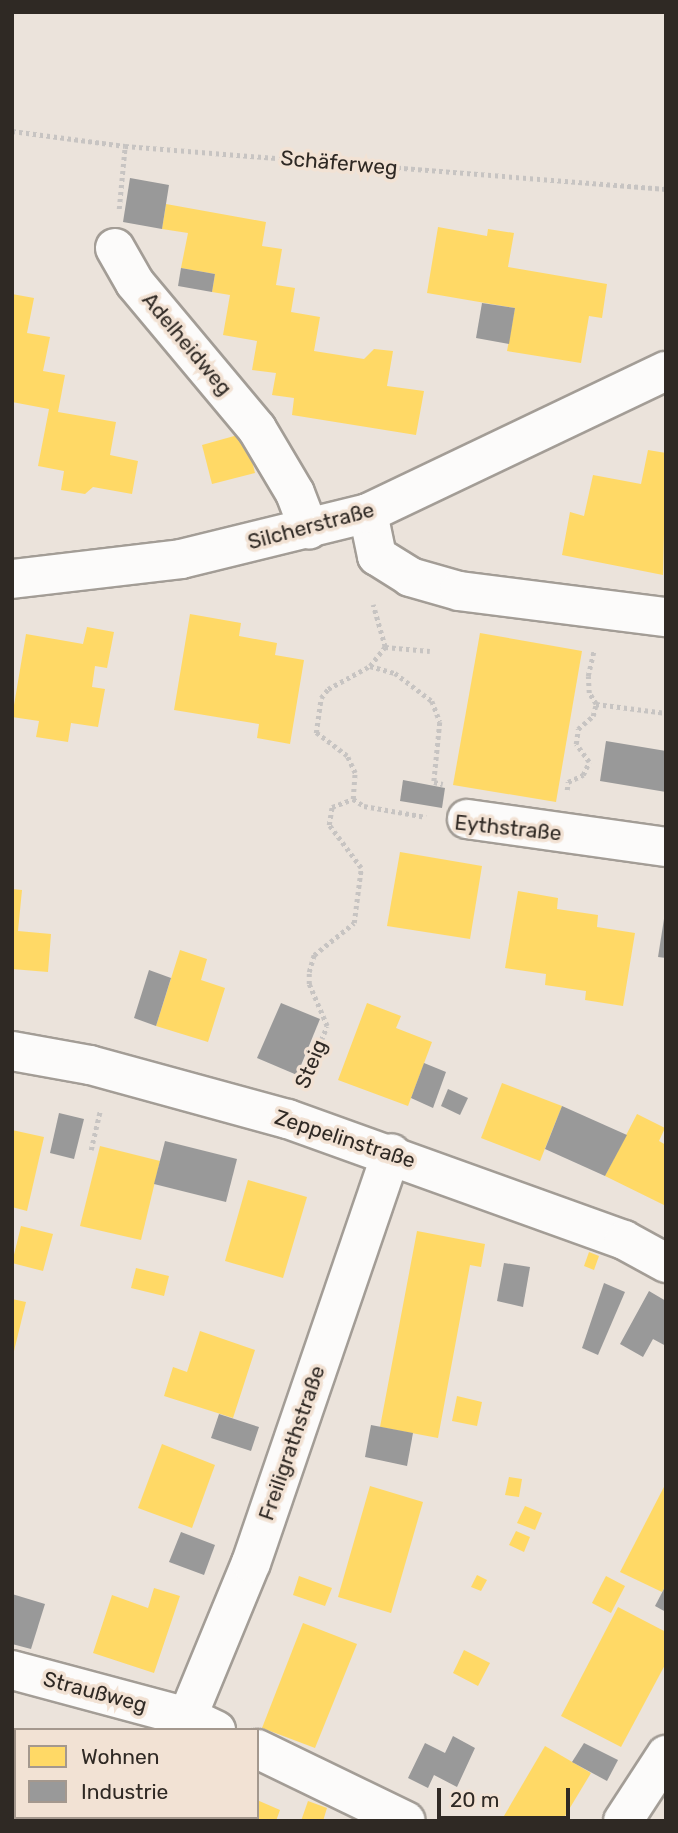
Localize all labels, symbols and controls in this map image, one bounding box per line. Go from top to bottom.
street label: Schäferweg [279,145,399,181]
street label: Adelheidweg [137,288,237,400]
street label: Silcherstraße [245,497,377,555]
street label: Eythstraße [453,810,563,846]
street label: Steig [290,1036,332,1092]
street label: Zeppelinstraße [272,1104,418,1174]
street label: Freiligrathstraße [254,1362,330,1524]
street label: Straußweg [40,1666,150,1718]
legend [14,1728,259,1819]
text: Wohnen [81,1744,159,1769]
scale bar [440,1773,573,1817]
text: Industrie [81,1779,168,1804]
text: 20 m [450,1787,499,1812]

